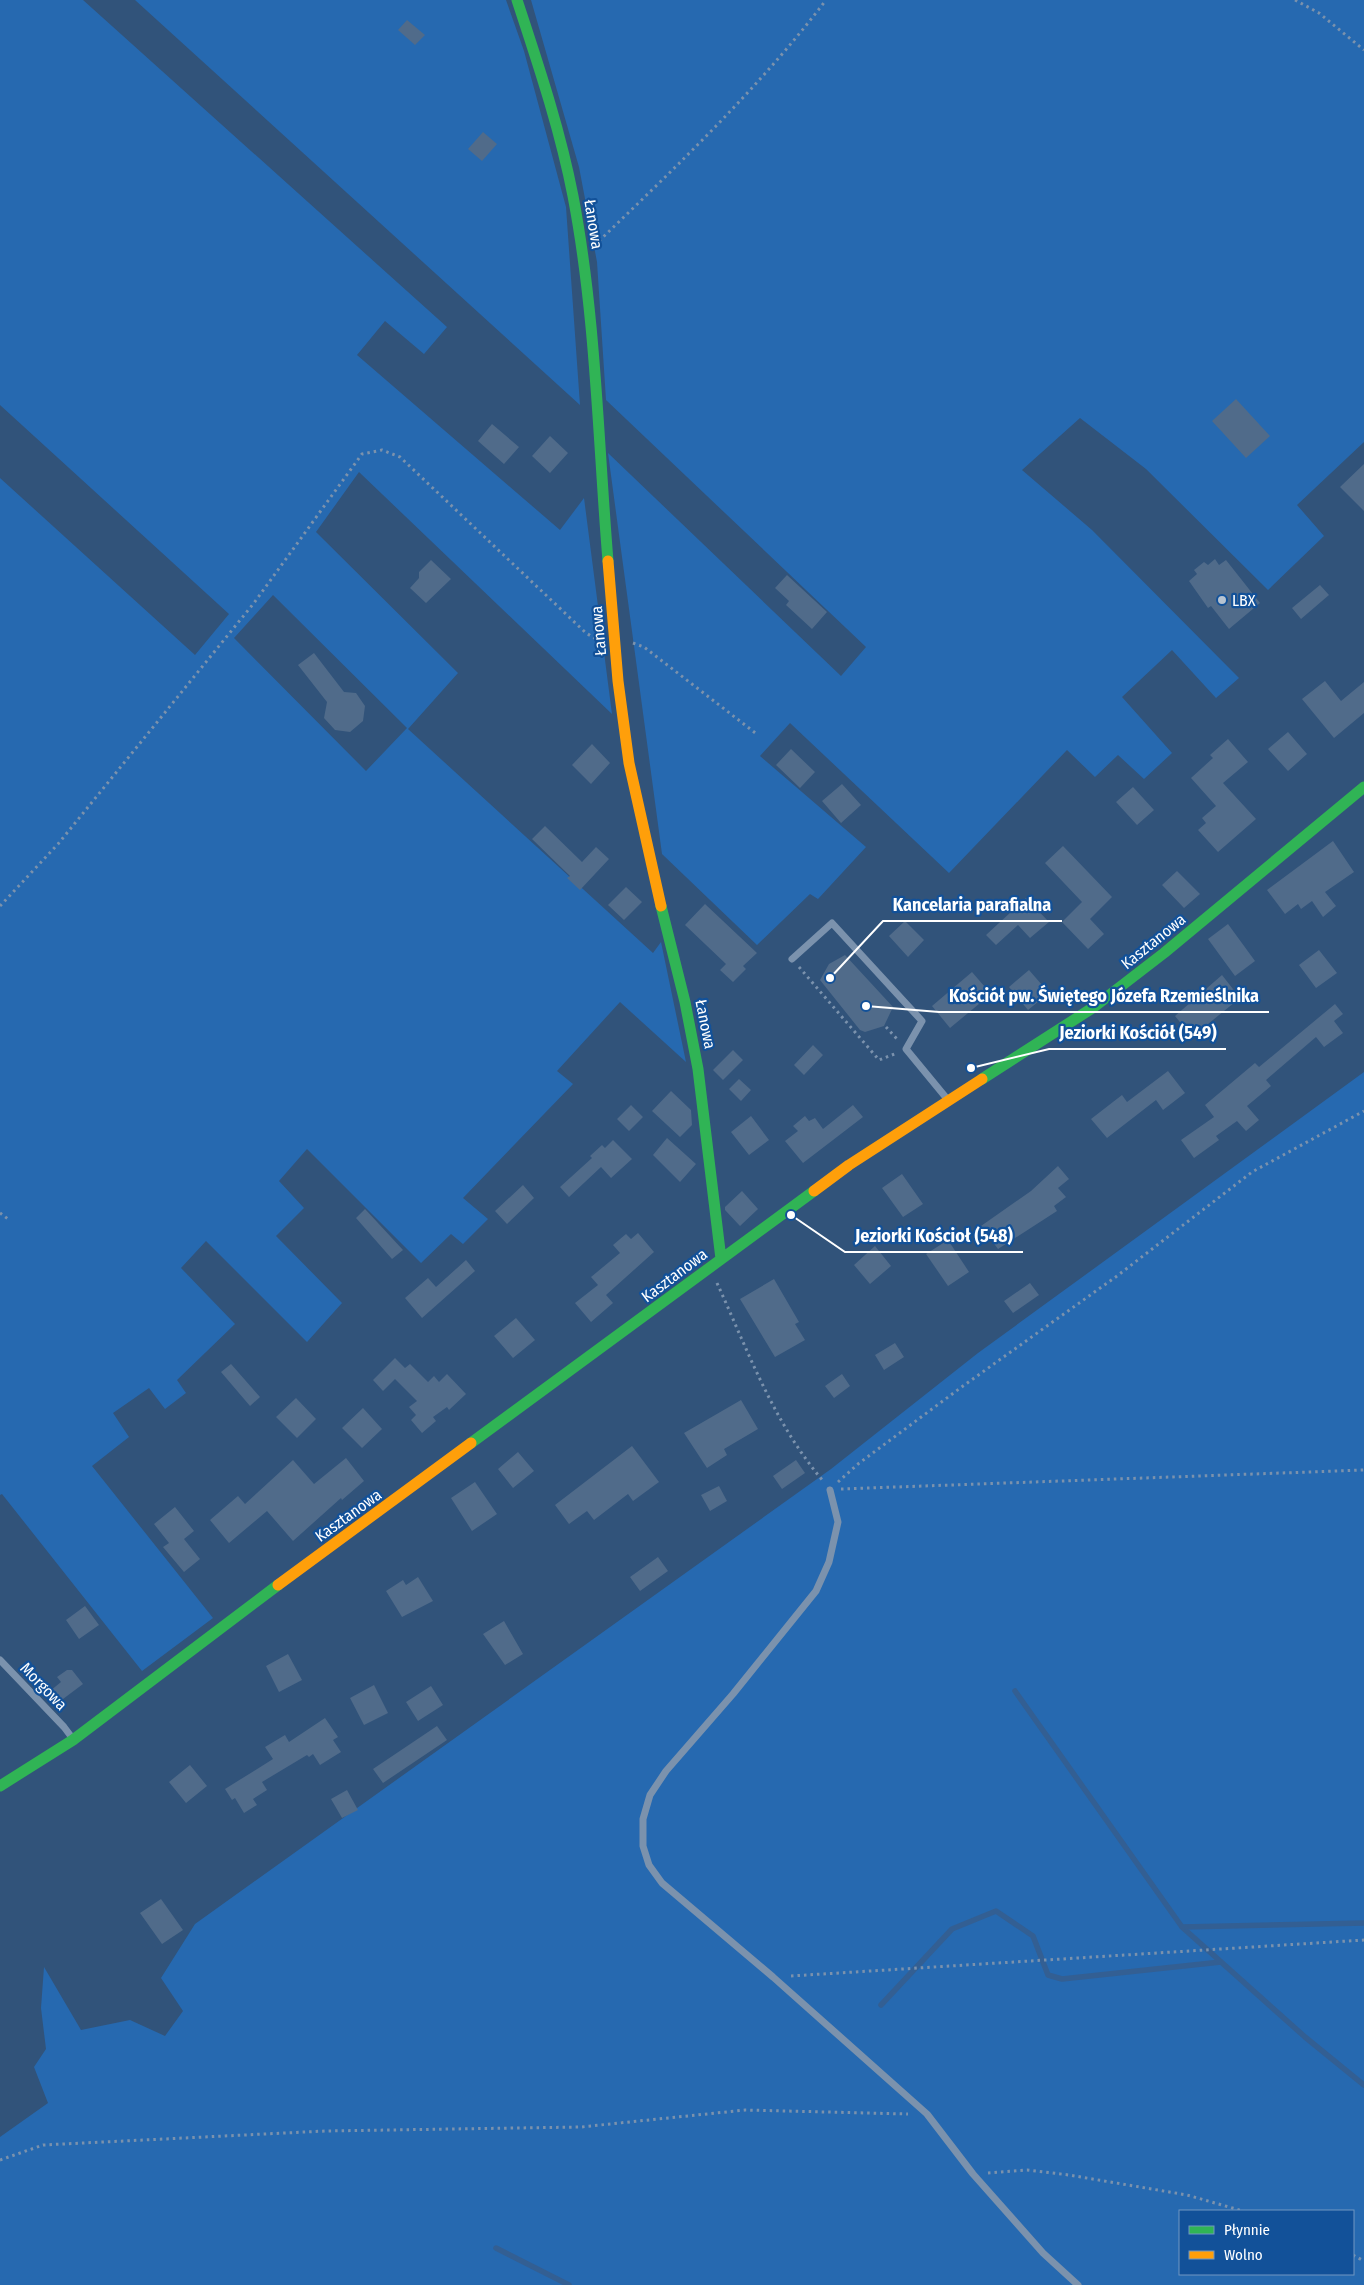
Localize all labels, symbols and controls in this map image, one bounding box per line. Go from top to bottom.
street label: Łanowa [580,198,607,250]
place label: LBX [1232,591,1256,610]
marker: LBX [1216,594,1228,606]
street label: Łanowa [587,605,610,657]
callout: Kancelaria parafialna [883,888,1062,921]
text: Kancelaria parafialna [893,894,1051,916]
street label: Kasztanowa [1117,910,1189,973]
callout: Kościół pw. Świętego Józefa Rzemieślnika [939,979,1269,1012]
text: Kościół pw. Świętego Józefa Rzemieślnika [949,984,1259,1007]
street label: Łanowa [691,998,720,1051]
callout: Jeziorki Kościół (549) [1049,1016,1226,1049]
text: Jeziorki Kościół (549) [1058,1022,1217,1044]
callout: Jeziorki Kościoł (548) [845,1219,1023,1252]
text: Jeziorki Kościoł (548) [854,1225,1014,1247]
street label: Kasztanowa [638,1245,711,1306]
street label: Kasztanowa [311,1485,385,1546]
street label: Morgowa [16,1659,71,1714]
legend [1179,2210,1354,2275]
text: Płynnie [1224,2221,1270,2239]
text: Wolno [1224,2246,1263,2264]

